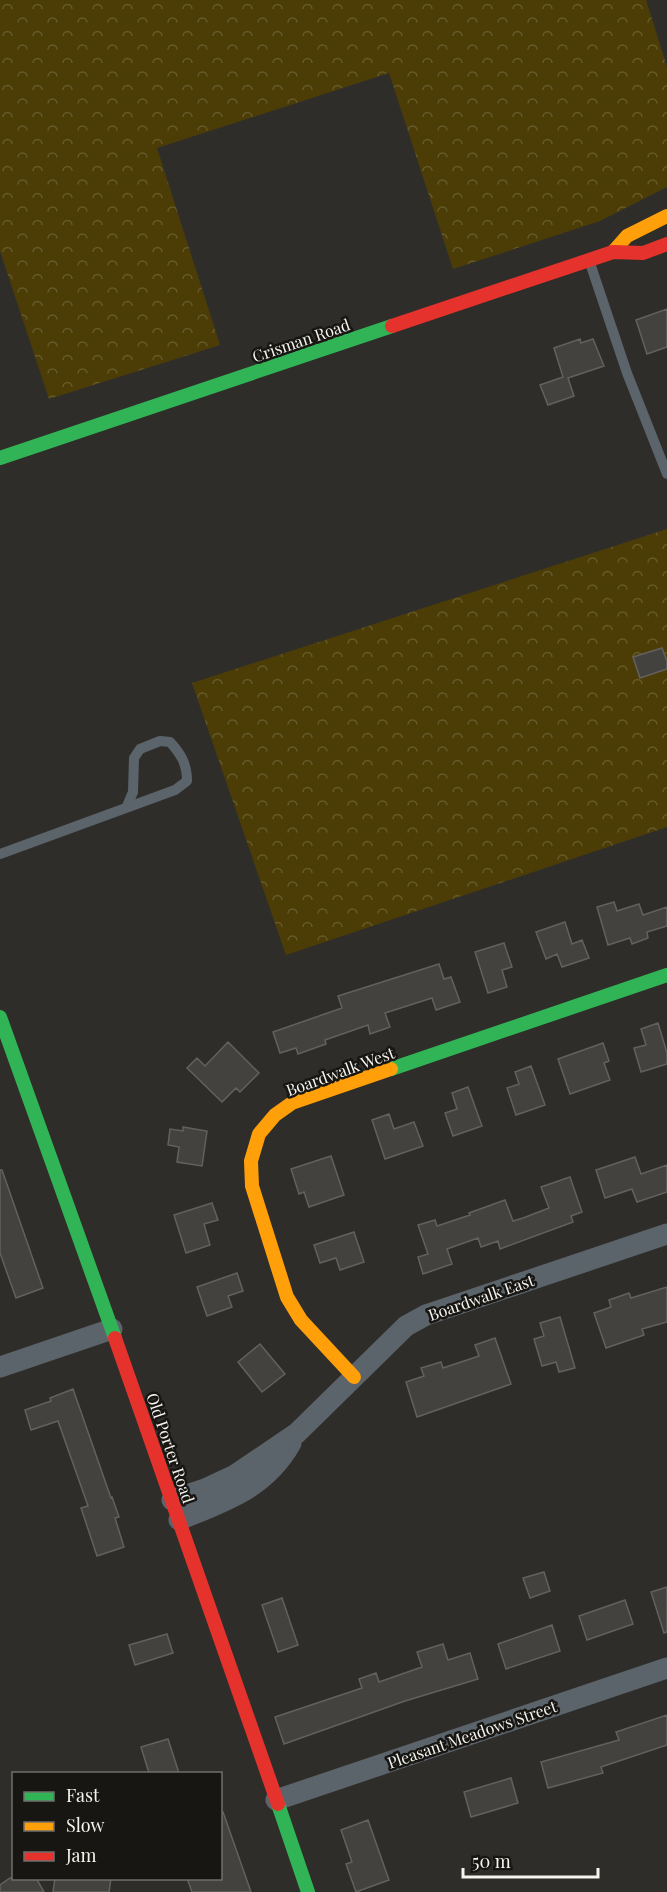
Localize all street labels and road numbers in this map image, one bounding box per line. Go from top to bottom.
street label: Crisman Road [249,313,353,367]
street label: Boardwalk West [283,1042,397,1100]
street label: Boardwalk East [425,1269,537,1325]
street label: Old Porter Road [142,1390,200,1506]
street label: Pleasant Meadows Street [385,1695,560,1773]

